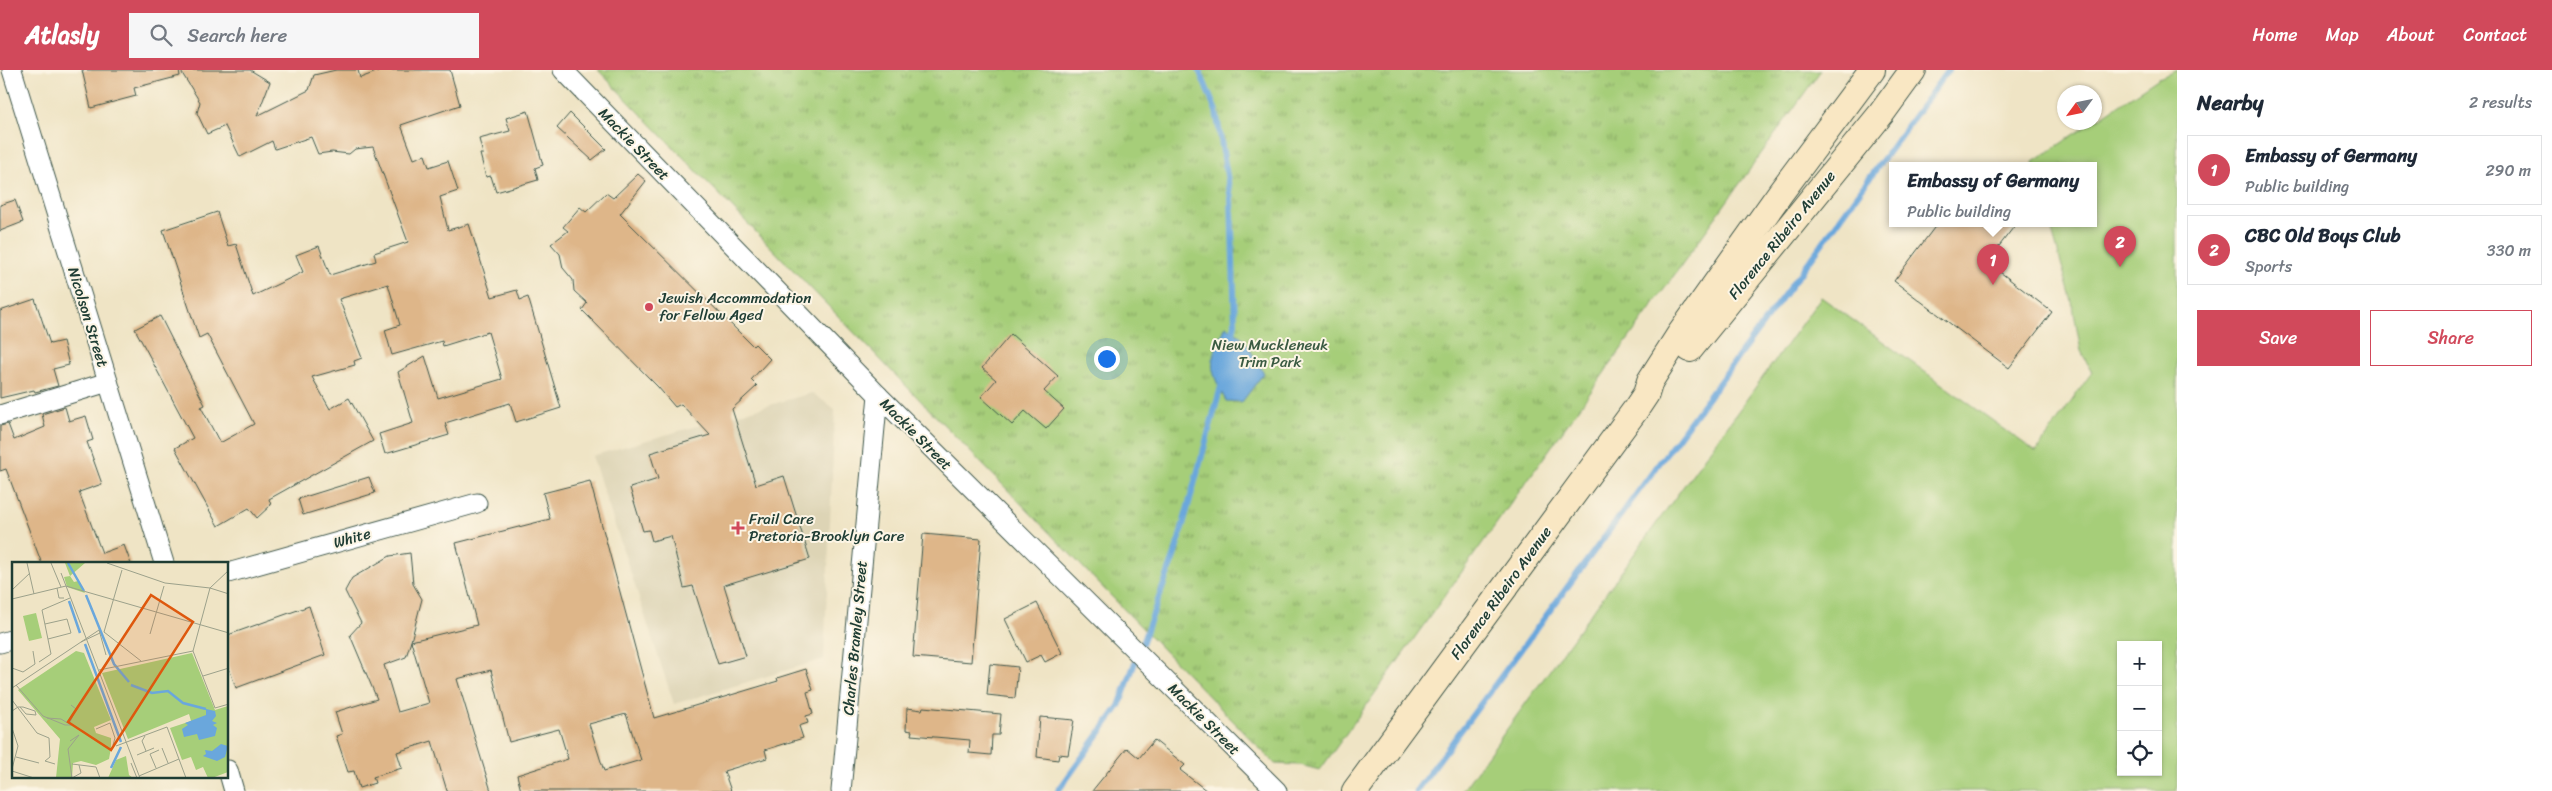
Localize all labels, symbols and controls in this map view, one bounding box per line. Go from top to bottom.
search box [129,13,479,58]
text: Atlasly [25,14,99,56]
text: Search here [187,19,287,52]
text: Home [2253,19,2298,51]
text: Map [2326,19,2359,51]
text: About [2387,19,2435,51]
text: Contact [2463,19,2527,51]
icon: search [147,21,175,49]
text: Nearby [2197,84,2263,122]
north arrow [2057,85,2102,130]
text: 2 results [2469,88,2532,117]
street label: Mackie Street [592,101,676,187]
text: Embassy of Germany [2245,139,2417,172]
text: 1 [2211,156,2217,185]
text: 290 m [2485,156,2531,185]
popup [1889,162,2097,227]
street label: Florence Ribeiro Avenue [1722,164,1843,305]
text: Embassy of Germany [1907,164,2079,197]
text: Public building [2245,172,2349,201]
text: Public building [1907,197,2011,226]
text: CBC Old Boys Club [2245,219,2401,252]
pin: 2 [2104,226,2136,267]
text: 2 [2209,236,2219,265]
text: 330 m [2487,236,2531,265]
pin: 1 [1977,244,2009,285]
text: Sports [2245,252,2292,281]
street label: Nicolson Street [60,264,116,371]
place label: Jewish Accommodation for Fellow Aged [658,285,811,328]
marker: Jewish Accommodation for Fellow Aged [643,301,655,313]
button: Save [2197,310,2360,366]
button: Share [2370,310,2532,366]
park label: Niew Muckleneuk Trim Park [1212,332,1328,375]
your location [1094,346,1120,372]
street label: Mackie Street [874,392,959,477]
place label: Frail Care Pretoria-Brooklyn Care [749,506,905,549]
street label: White [330,520,374,556]
street label: Florence Ribeiro Avenue [1444,520,1559,665]
marker: Frail Care Pretoria-Brooklyn Care [731,521,745,535]
street label: Charles Bramley Street [835,559,875,716]
inset map [12,562,229,778]
map controls [2117,641,2162,776]
button: + [2117,641,2162,686]
street label: Mackie Street [1162,677,1247,762]
button: − [2117,686,2162,731]
button: locate [2117,731,2162,776]

